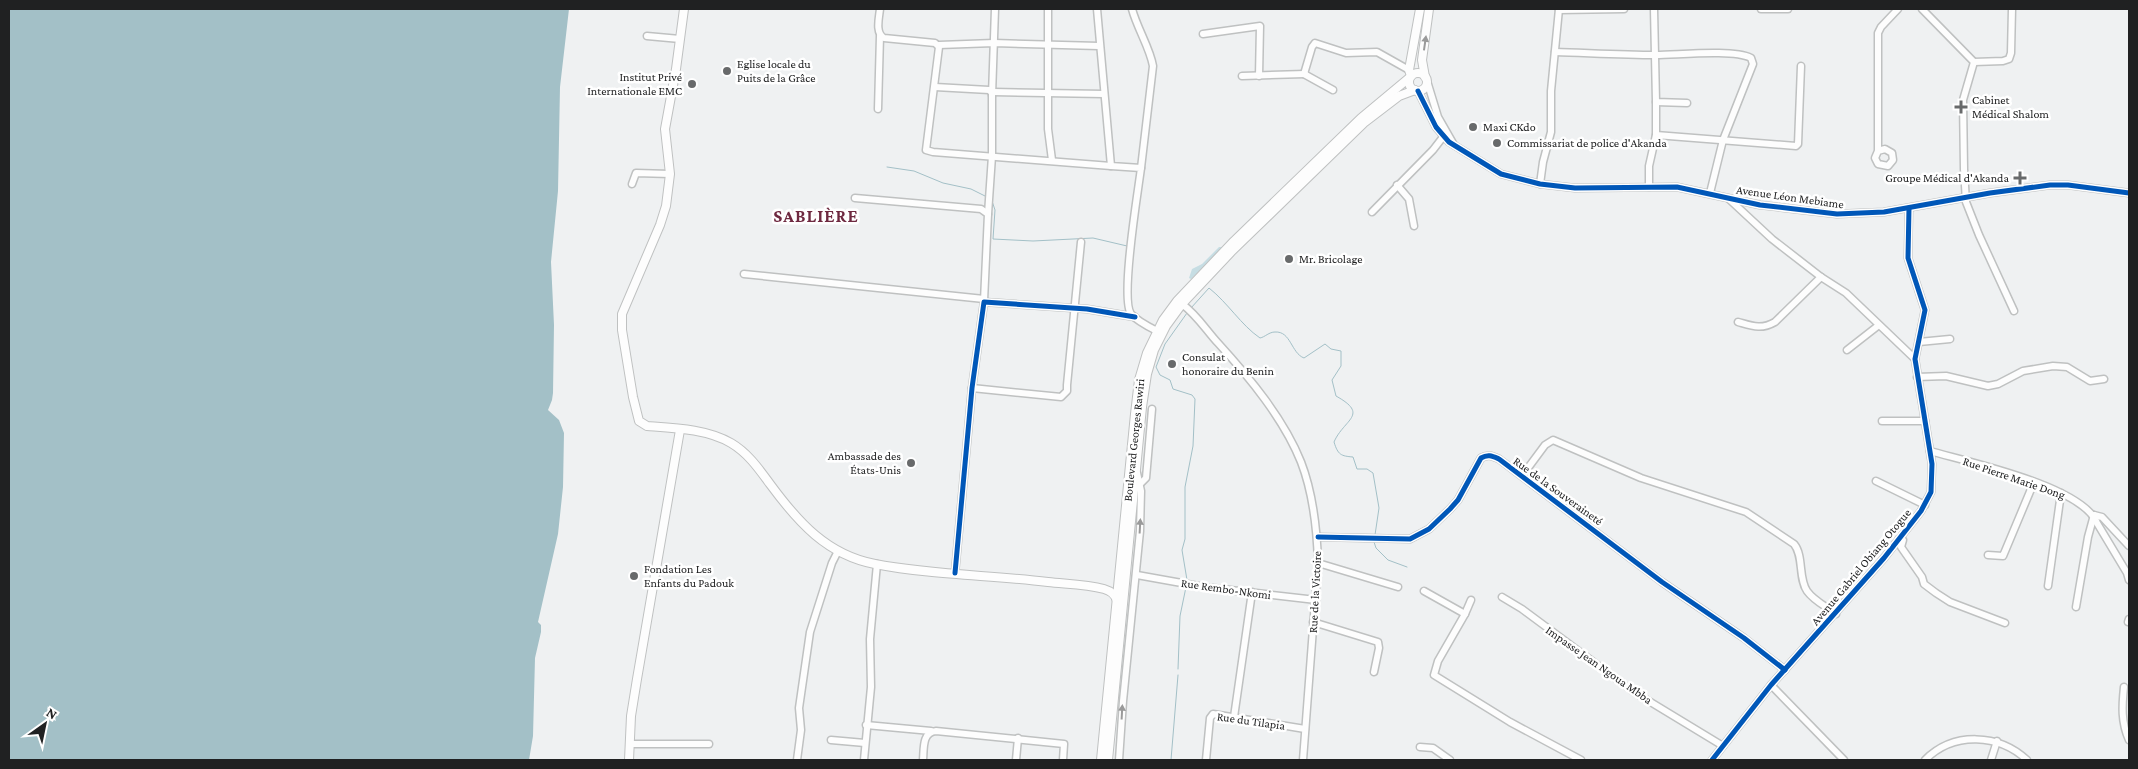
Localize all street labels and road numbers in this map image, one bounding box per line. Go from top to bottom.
street label: Avenue Léon Mebiame [1735,183,1845,211]
street label: Boulevard Georges Rawiri [1121,378,1147,502]
street label: Rue de la Souveraineté [1510,454,1606,528]
street label: Rue Pierre Marie Dong [1961,454,2067,502]
street label: Avenue Gabriel Obiang Otogue [1808,506,1914,628]
street label: Rue de la Victoire [1306,551,1324,633]
street label: Rue Rembo-Nkomi [1180,576,1272,602]
street label: Impasse Jean Ngoua Mbba [1543,623,1655,707]
street label: Rue du Tilapia [1216,709,1286,733]

